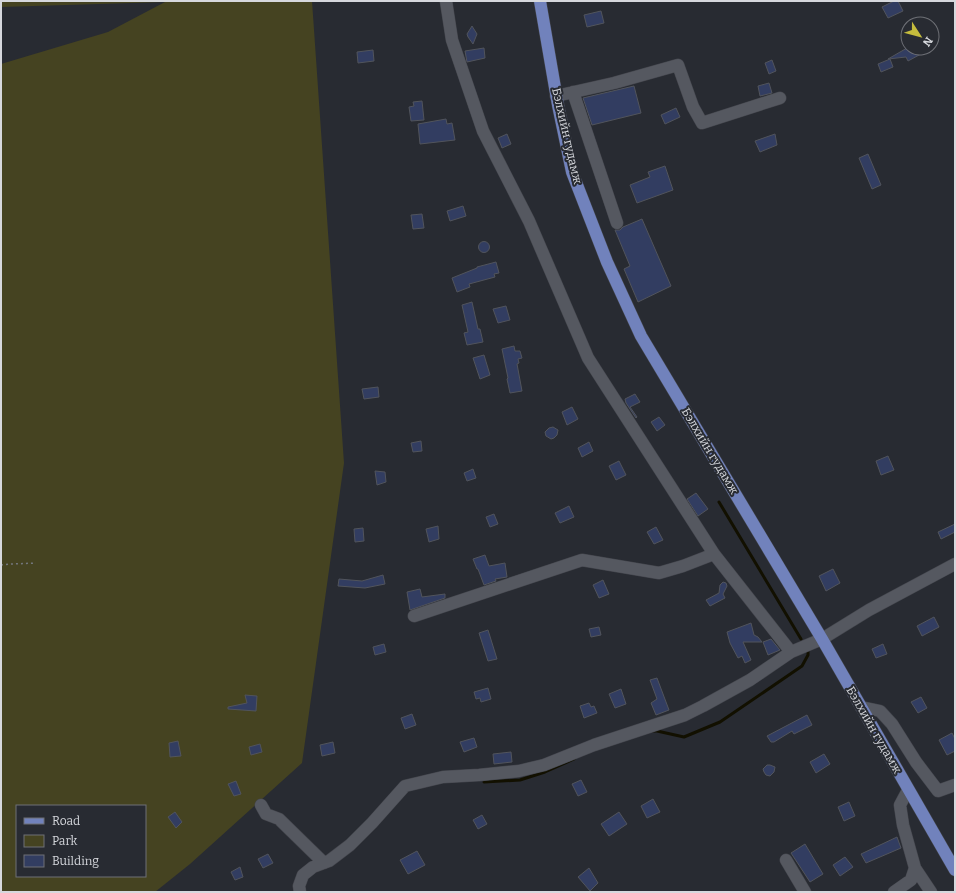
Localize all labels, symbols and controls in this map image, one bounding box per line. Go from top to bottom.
north arrow [900,16,940,56]
text: N [920,34,935,49]
street label: Бэлхийн гудамж [549,86,585,186]
street label: Бэлхийн гудамж [679,405,741,497]
street label: Бэлхийн гудамж [843,684,905,776]
legend [16,805,146,877]
text: Road [52,814,80,828]
text: Park [52,834,78,848]
text: Building [52,854,99,868]

